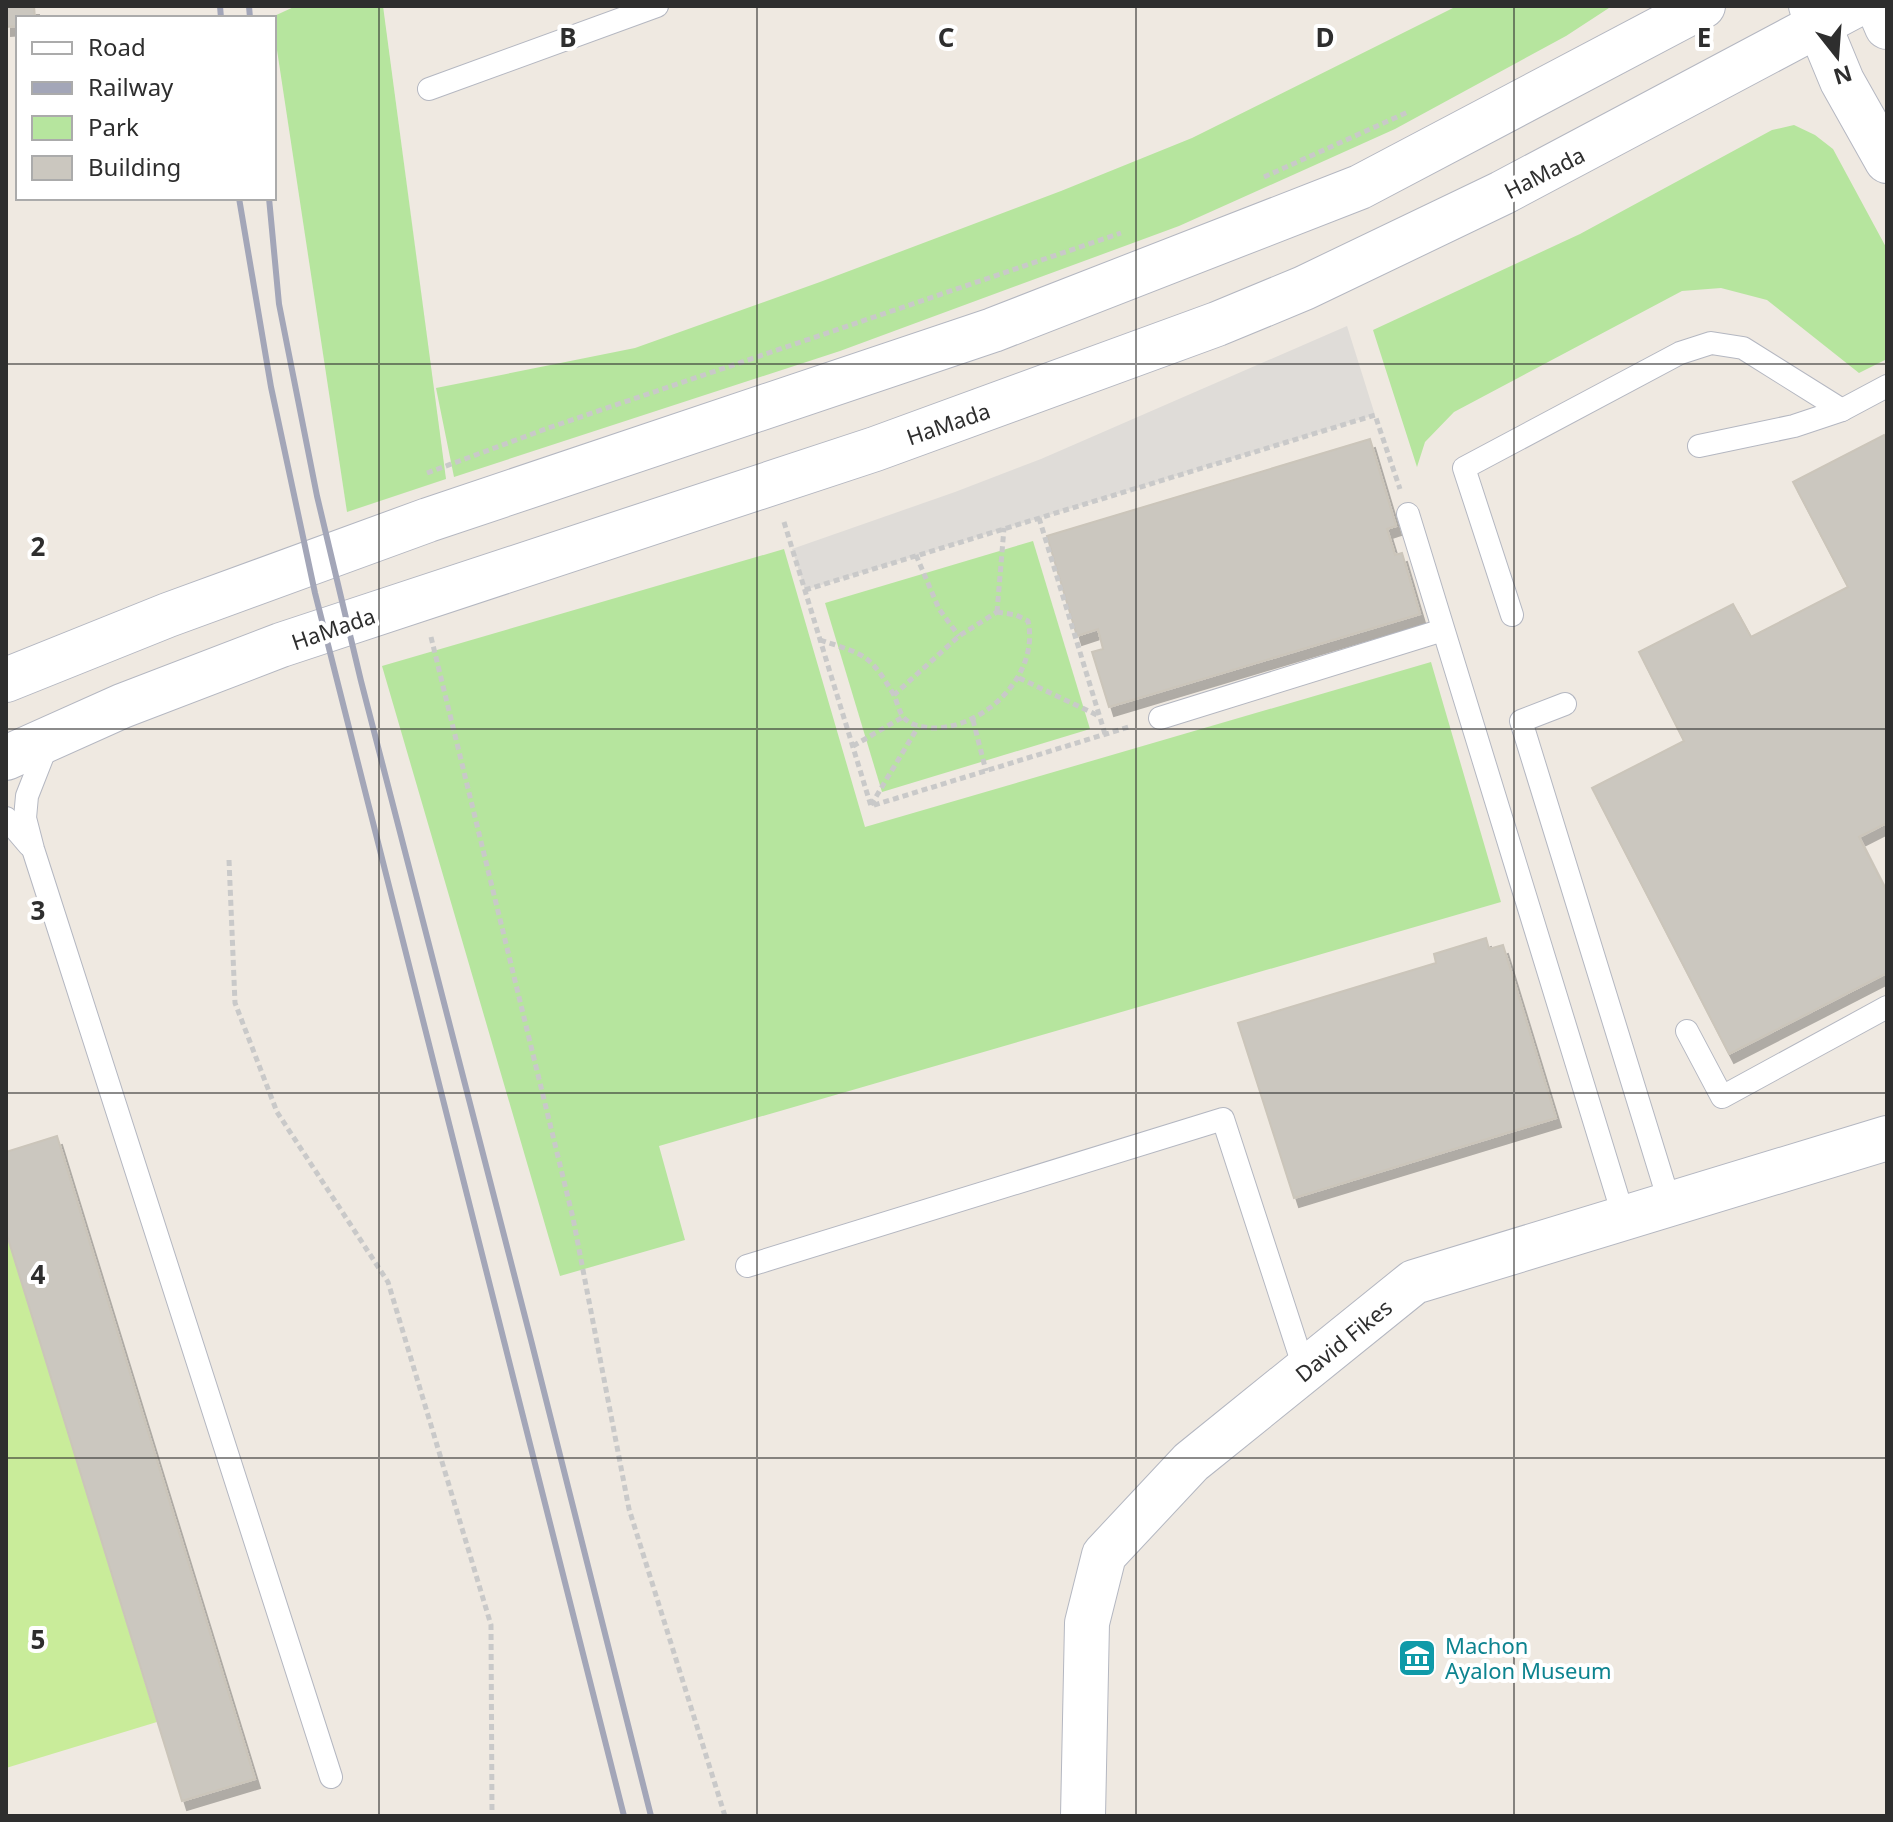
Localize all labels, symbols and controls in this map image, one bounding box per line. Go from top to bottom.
legend [16,16,276,200]
north arrow [1797,16,1877,96]
text: B [559,19,577,55]
text: C [938,19,954,55]
text: D [1315,19,1335,55]
text: E [1697,19,1711,55]
text: Road [88,30,146,63]
text: N [1830,59,1856,93]
text: Railway [88,70,174,103]
text: Park [88,110,139,143]
street label: HaMada [1499,139,1589,205]
text: Building [88,150,181,183]
street label: HaMada [902,395,994,451]
text: 2 [31,528,46,564]
street label: HaMada [287,600,379,656]
text: 3 [31,892,45,928]
text: 4 [31,1256,46,1292]
street label: David Fikes [1288,1292,1398,1388]
text: 5 [31,1621,45,1657]
place label: Machon Ayalon Museum [1445,1630,1612,1685]
museum icon: Machon Ayalon Museum [1396,1637,1438,1679]

